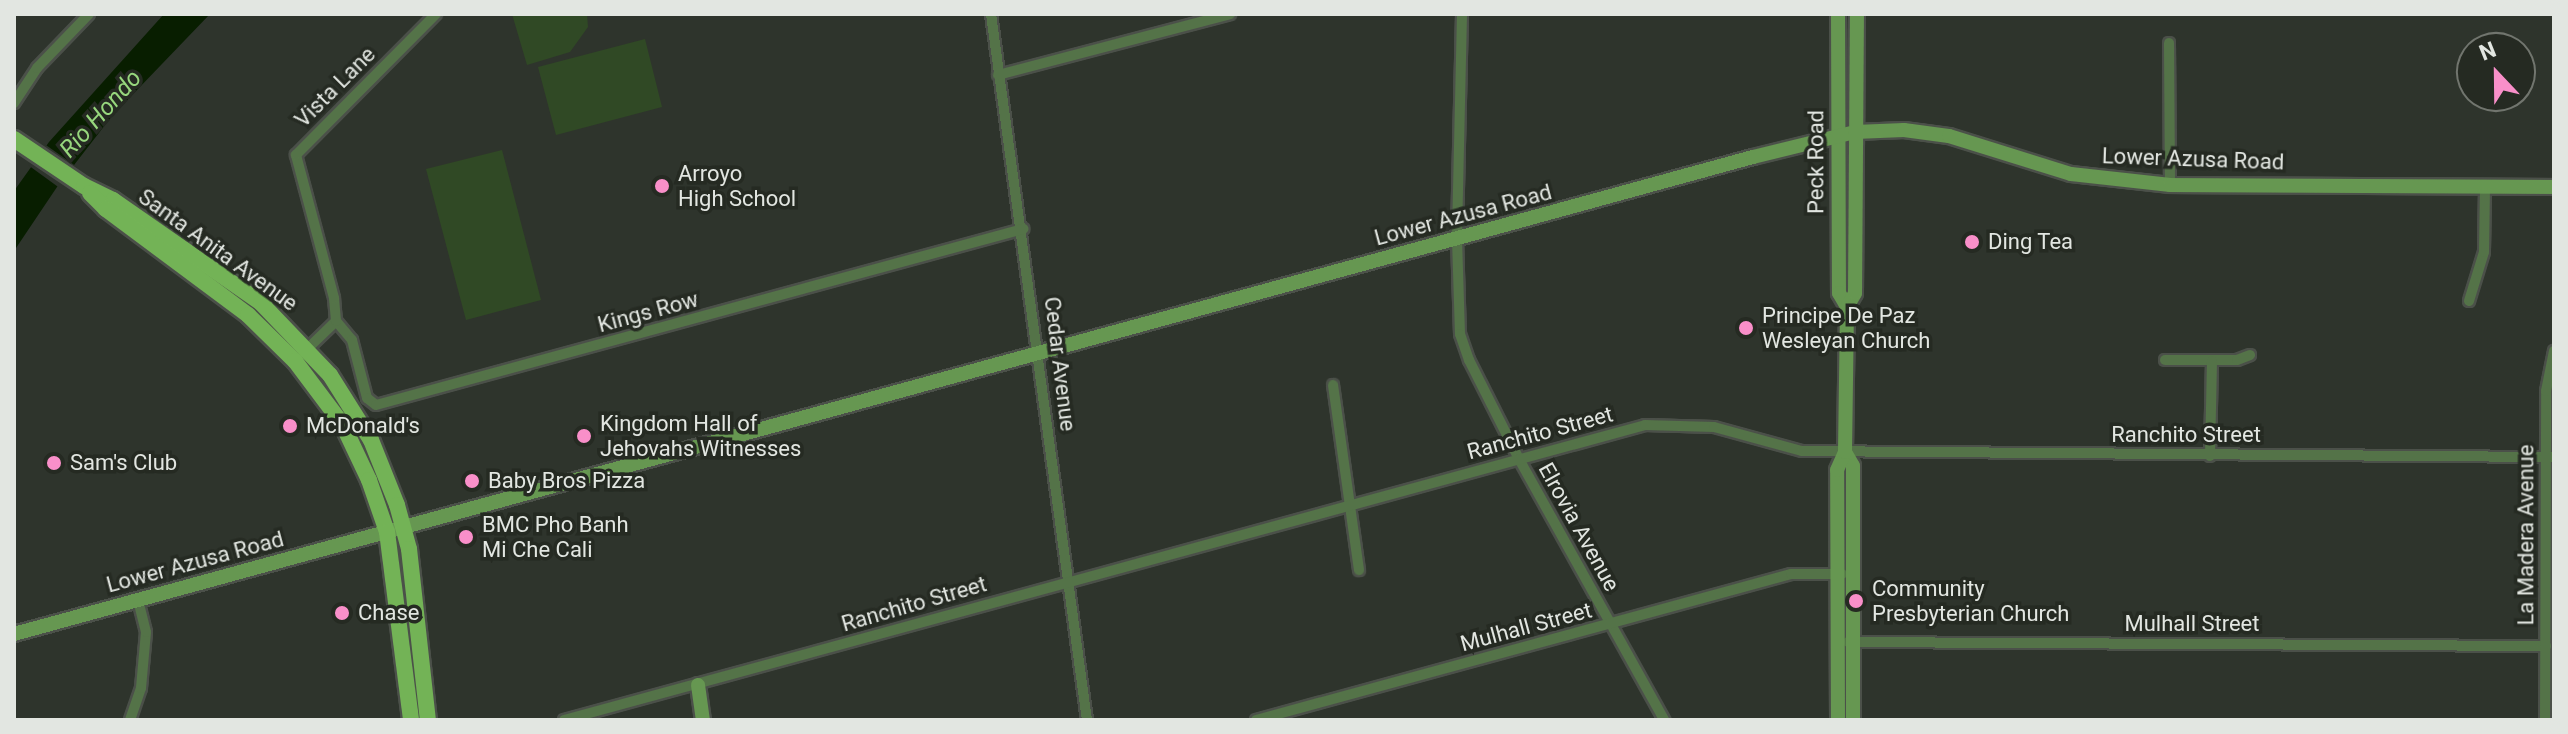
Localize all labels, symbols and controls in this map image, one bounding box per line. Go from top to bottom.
north arrow [2456,32,2536,112]
text: N [2476,37,2499,66]
street label: Vista Lane [289,41,381,133]
water label: Rio Hondo [54,64,148,164]
street label: Peck Road [1803,110,1829,214]
street label: Lower Azusa Road [2101,143,2285,175]
place label: Arroyo High School [678,160,796,212]
marker: Arroyo High School [653,177,671,195]
street label: Lower Azusa Road [1372,179,1554,251]
street label: Santa Anita Avenue [133,183,303,317]
place label: Ding Tea [1988,229,2073,255]
marker: Ding Tea [1963,233,1981,251]
street label: Kings Row [595,286,701,338]
street label: Cedar Avenue [1039,295,1081,433]
place label: Principe De Paz Wesleyan Church [1762,302,1930,354]
marker: Principe De Paz Wesleyan Church [1737,319,1755,337]
street label: Ranchito Street [1464,401,1616,465]
place label: Kingdom Hall of Jehovahs Witnesses [600,410,801,462]
place label: McDonald's [306,413,420,439]
marker: McDonald's [281,417,299,435]
street label: Ranchito Street [2111,422,2261,448]
marker: Kingdom Hall of Jehovahs Witnesses [575,427,593,445]
street label: La Madera Avenue [2513,445,2539,625]
place label: Sam's Club [70,450,177,476]
marker: Sam's Club [45,454,63,472]
street label: Elrovia Avenue [1533,458,1625,596]
place label: Baby Bros Pizza [488,468,645,494]
marker: Baby Bros Pizza [463,472,481,490]
place label: BMC Pho Banh Mi Che Cali [482,511,629,562]
street label: Lower Azusa Road [104,526,286,598]
marker: BMC Pho Banh Mi Che Cali [457,528,475,546]
street label: Ranchito Street [838,571,990,637]
place label: Community Presbyterian Church [1872,575,2069,626]
marker: Community Presbyterian Church [1847,592,1865,610]
street label: Mulhall Street [1457,597,1595,657]
place label: Chase [358,600,419,626]
marker: Chase [333,604,351,622]
street label: Mulhall Street [2125,611,2259,637]

